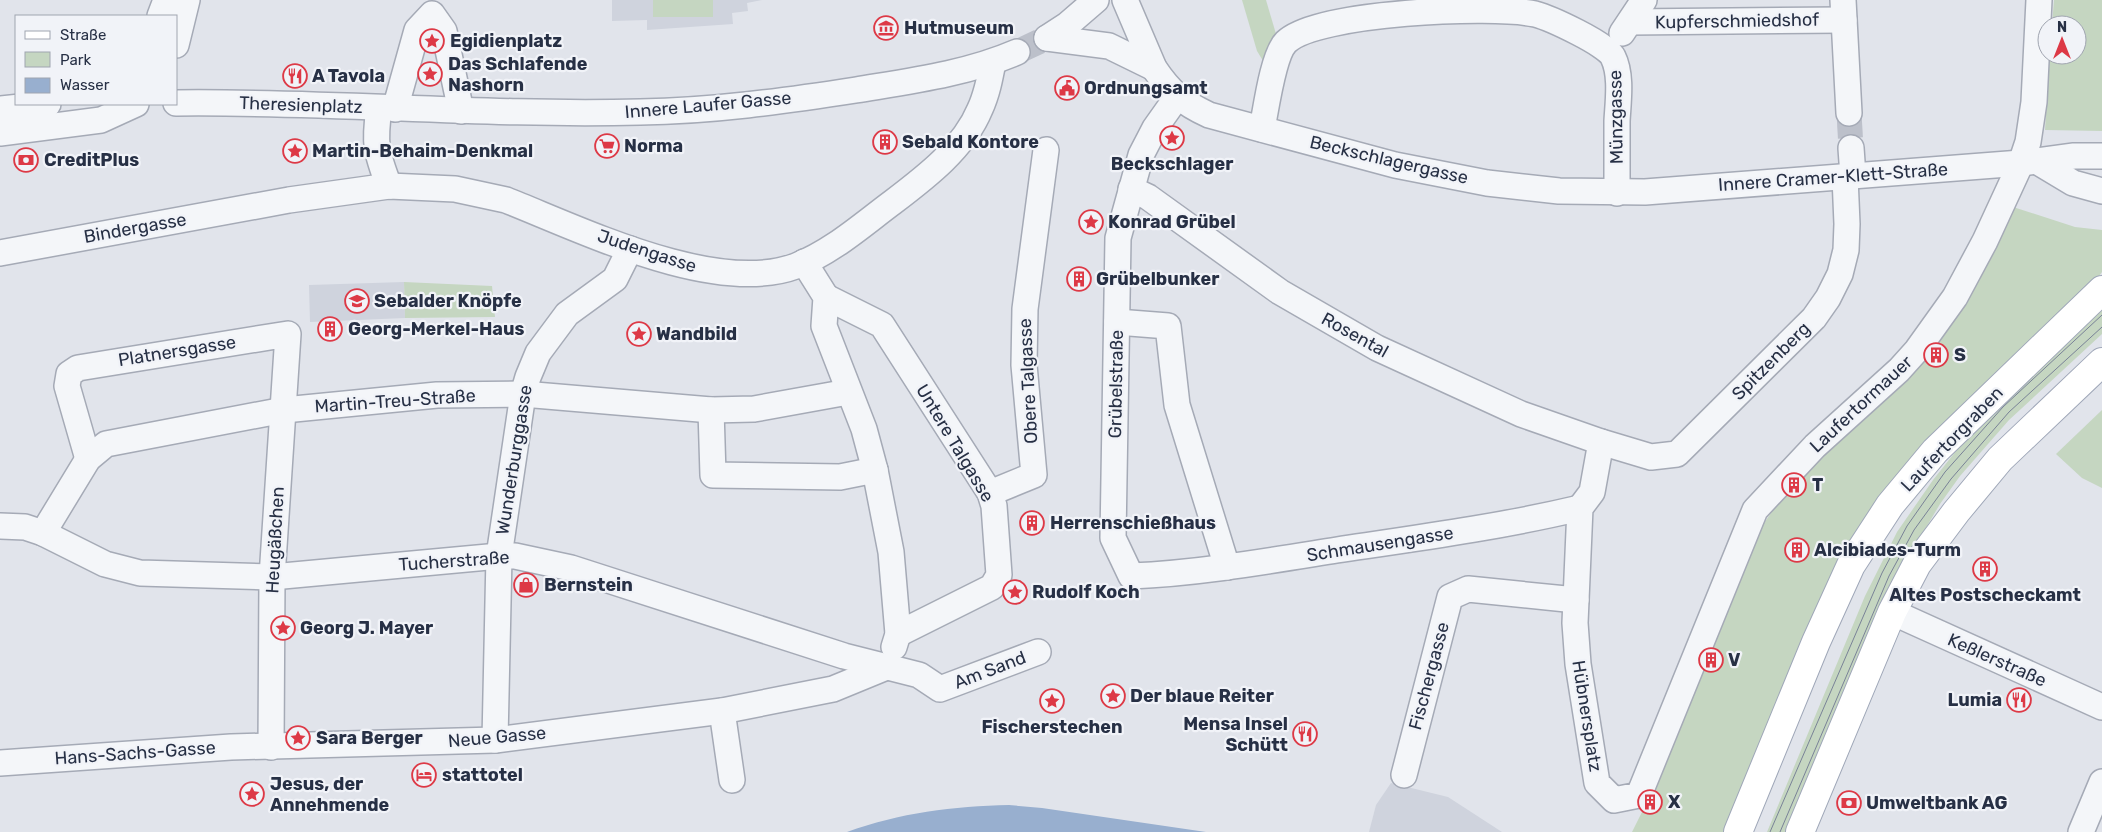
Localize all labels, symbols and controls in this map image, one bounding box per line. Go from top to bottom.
street label: Kupferschmiedshof [1655,9,1819,33]
legend [15,15,178,105]
museum icon: Hutmuseum [873,15,899,41]
north arrow [2037,15,2087,65]
place label: Hutmuseum [904,17,1014,39]
text: N [2057,19,2067,36]
text: Straße [60,26,106,44]
place icon: Egidienplatz [419,28,445,54]
place label: Egidienplatz [450,30,562,52]
text: Park [60,51,91,69]
place label: Das Schlafende Nashorn [448,53,588,96]
place icon: Das Schlafende Nashorn [417,61,443,87]
restaurant icon: A Tavola [282,63,308,89]
place label: A Tavola [312,65,385,87]
street label: Münzgasse [1604,70,1628,164]
public building icon: Ordnungsamt [1054,75,1080,101]
text: Wasser [60,76,110,94]
place label: Ordnungsamt [1084,77,1208,99]
street label: Innere Laufer Gasse [624,87,792,123]
street label: Theresienplatz [239,92,363,118]
place icon: Beckschlager [1159,125,1185,151]
building icon: Sebald Kontore [872,129,898,155]
place label: Sebald Kontore [902,131,1039,153]
street label: Beckschlagergasse [1308,131,1470,189]
supermarket icon: Norma [594,133,620,159]
place label: Norma [624,135,683,157]
place icon: Martin-Behaim-Denkmal [282,138,308,164]
place label: Martin-Behaim-Denkmal [312,140,533,162]
bank icon: CreditPlus [13,147,39,173]
place label: CreditPlus [44,149,139,171]
place label: Beckschlager [1111,153,1233,175]
street label: Innere Cramer-Klett-Straße [1717,158,1949,196]
street label: Bindergasse [82,208,188,248]
place icon: Konrad Grübel [1078,209,1104,235]
place label: Konrad Grübel [1108,211,1236,233]
street label: Judengasse [595,225,699,277]
building icon: Grübelbunker [1066,266,1092,292]
place label: Grübelbunker [1096,268,1219,290]
school or university icon: Sebalder Knöpfe [344,288,370,314]
place label: Sebalder Knöpfe [374,290,522,312]
street label: Rosental [1318,308,1392,362]
building icon: Georg-Merkel-Haus [317,316,343,342]
street label: Spitzenberg [1727,317,1815,405]
place label: Georg-Merkel-Haus [348,318,524,340]
street label: Obere Talgasse [1014,318,1042,444]
place icon: Wandbild [626,321,652,347]
place label: Wandbild [656,323,737,345]
street label: Grübelstraße [1104,330,1128,438]
street label: Platnersgasse [117,331,237,371]
building icon: S [1923,342,1949,368]
place label: S [1954,344,1966,366]
street label: Laufertormauer [1805,351,1917,457]
street label: Untere Talgasse [911,380,999,506]
street label: Laufertorgraben [1896,382,2008,496]
street label: Wunderburggasse [491,383,537,537]
street label: Martin-Treu-Straße [314,384,476,418]
building icon: T [1781,472,1807,498]
place label: T [1812,474,1823,496]
street label: Heugäßchen [261,486,289,594]
building icon: Herrenschießhaus [1019,510,1045,536]
place label: Herrenschießhaus [1050,512,1216,534]
street label: Schmausengasse [1305,522,1455,566]
building icon: Alcibiades-Turm [1784,537,1810,563]
place label: Alcibiades-Turm [1814,539,1961,561]
street label: Tucherstraße [398,546,510,576]
building icon: Altes Postscheckamt [1972,556,1998,582]
shop icon: Bernstein [513,572,539,598]
place label: Bernstein [544,574,633,596]
place icon: Rudolf Koch [1002,579,1028,605]
place label: Rudolf Koch [1032,581,1140,603]
place label: Altes Postscheckamt [1889,584,2081,606]
place icon: Georg J. Mayer [270,615,296,641]
place label: Georg J. Mayer [300,617,433,639]
street label: Fischergasse [1404,620,1454,732]
street label: Keßlerstraße [1944,628,2050,692]
street label: Am Sand [951,646,1029,694]
building icon: V [1698,647,1724,673]
place label: V [1728,649,1741,671]
street label: Hübnersplatz [1567,659,1607,773]
place icon: Der blaue Reiter [1100,683,1126,709]
place label: Der blaue Reiter [1130,685,1274,707]
restaurant icon: Lumia [2006,687,2032,713]
place icon: Fischerstechen [1039,688,1065,714]
place label: Lumia [1948,689,2002,711]
place label: Mensa Insel Schütt [1183,713,1288,756]
place label: Fischerstechen [981,716,1123,738]
restaurant icon: Mensa Insel Schütt [1292,721,1318,747]
street label: Neue Gasse [447,722,547,752]
place icon: Sara Berger [285,725,311,751]
place label: Sara Berger [316,727,423,749]
street label: Hans-Sachs-Gasse [54,736,216,770]
hotel icon: stattotel [411,762,437,788]
place label: stattotel [442,764,523,786]
place label: Jesus, der Annehmende [270,773,390,816]
place icon: Jesus, der Annehmende [239,781,265,807]
building icon: X [1637,789,1663,815]
bank icon: Umweltbank AG [1836,790,1862,816]
place label: X [1668,791,1681,813]
place label: Umweltbank AG [1866,792,2007,814]

